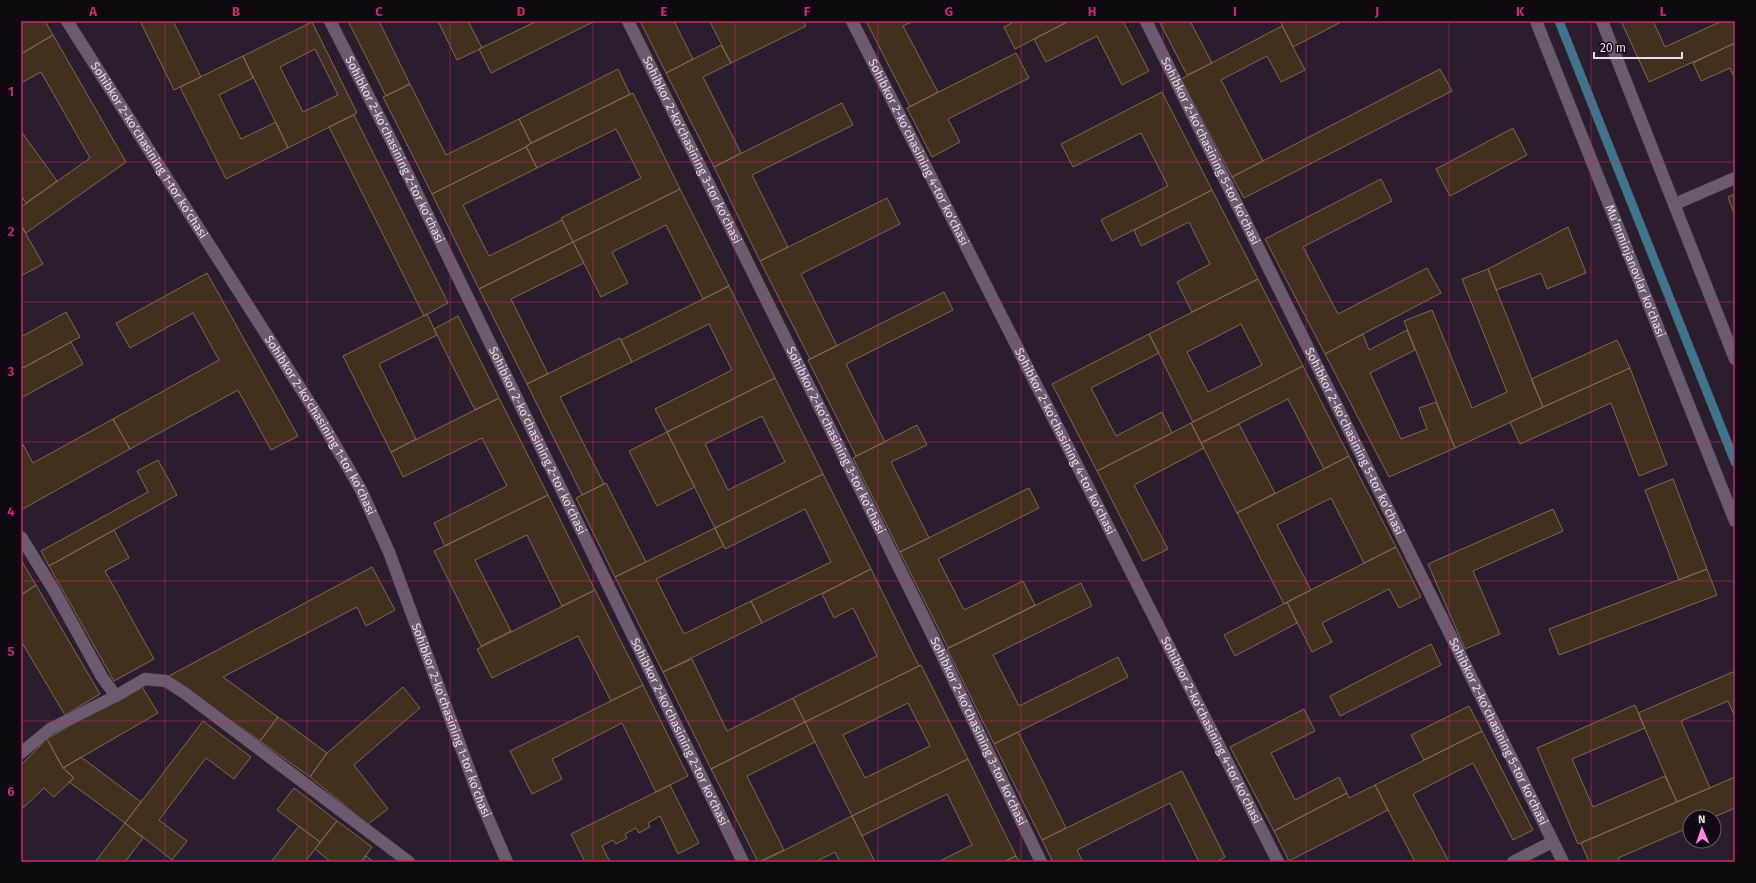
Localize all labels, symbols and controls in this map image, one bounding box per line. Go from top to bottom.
text: A [88,4,97,19]
text: B [232,4,240,19]
text: C [375,4,383,19]
text: D [517,4,526,19]
text: E [661,4,668,19]
text: F [804,4,811,19]
text: G [945,4,953,19]
text: H [1088,4,1096,19]
text: I [1233,4,1237,19]
text: J [1374,4,1379,19]
text: K [1516,4,1525,19]
text: L [1660,4,1667,19]
scale bar [1594,34,1682,60]
text: 20 m [1600,41,1626,55]
street label: Sohibkor 2-ko‘chasining 2-tor ko‘chasi [342,54,447,245]
street label: Sohibkor 2-ko‘chasining 3-tor ko‘chasi [640,54,744,246]
street label: Sohibkor 2-ko‘chasining 5-tor ko‘chasi [1158,55,1263,247]
street label: Sohibkor 2-ko‘chasining 4-tor ko‘chasi [865,56,972,248]
street label: Sohibkor 2-ko‘chasining 1-tor ko‘chasi [88,59,210,241]
text: 1 [8,84,14,99]
street label: Mu’mminjanovlar ko‘chasi [1603,203,1668,339]
text: 2 [8,224,15,239]
street label: Sohibkor 2-ko‘chasining 1-tor ko‘chasi [262,333,378,517]
street label: Sohibkor 2-ko‘chasining 2-tor ko‘chasi [486,344,589,537]
street label: Sohibkor 2-ko‘chasining 3-tor ko‘chasi [784,344,888,536]
street label: Sohibkor 2-ko‘chasining 4-tor ko‘chasi [1012,345,1118,537]
street label: Sohibkor 2-ko‘chasining 5-tor ko‘chasi [1302,345,1407,537]
text: 3 [7,364,15,379]
text: 4 [7,504,15,519]
street label: Sohibkor 2-ko‘chasining 1-tor ko‘chasi [409,621,494,820]
street label: Sohibkor 2-ko‘chasining 4-tor ko‘chasi [1158,634,1264,826]
street label: Sohibkor 2-ko‘chasining 3-tor ko‘chasi [927,635,1029,828]
street label: Sohibkor 2-ko‘chasining 2-tor ko‘chasi [628,636,731,828]
street label: Sohibkor 2-ko‘chasining 5-tor ko‘chasi [1446,636,1551,827]
text: 5 [8,644,15,659]
text: 6 [7,784,15,799]
north arrow [1682,809,1722,849]
text: N [1698,813,1706,826]

